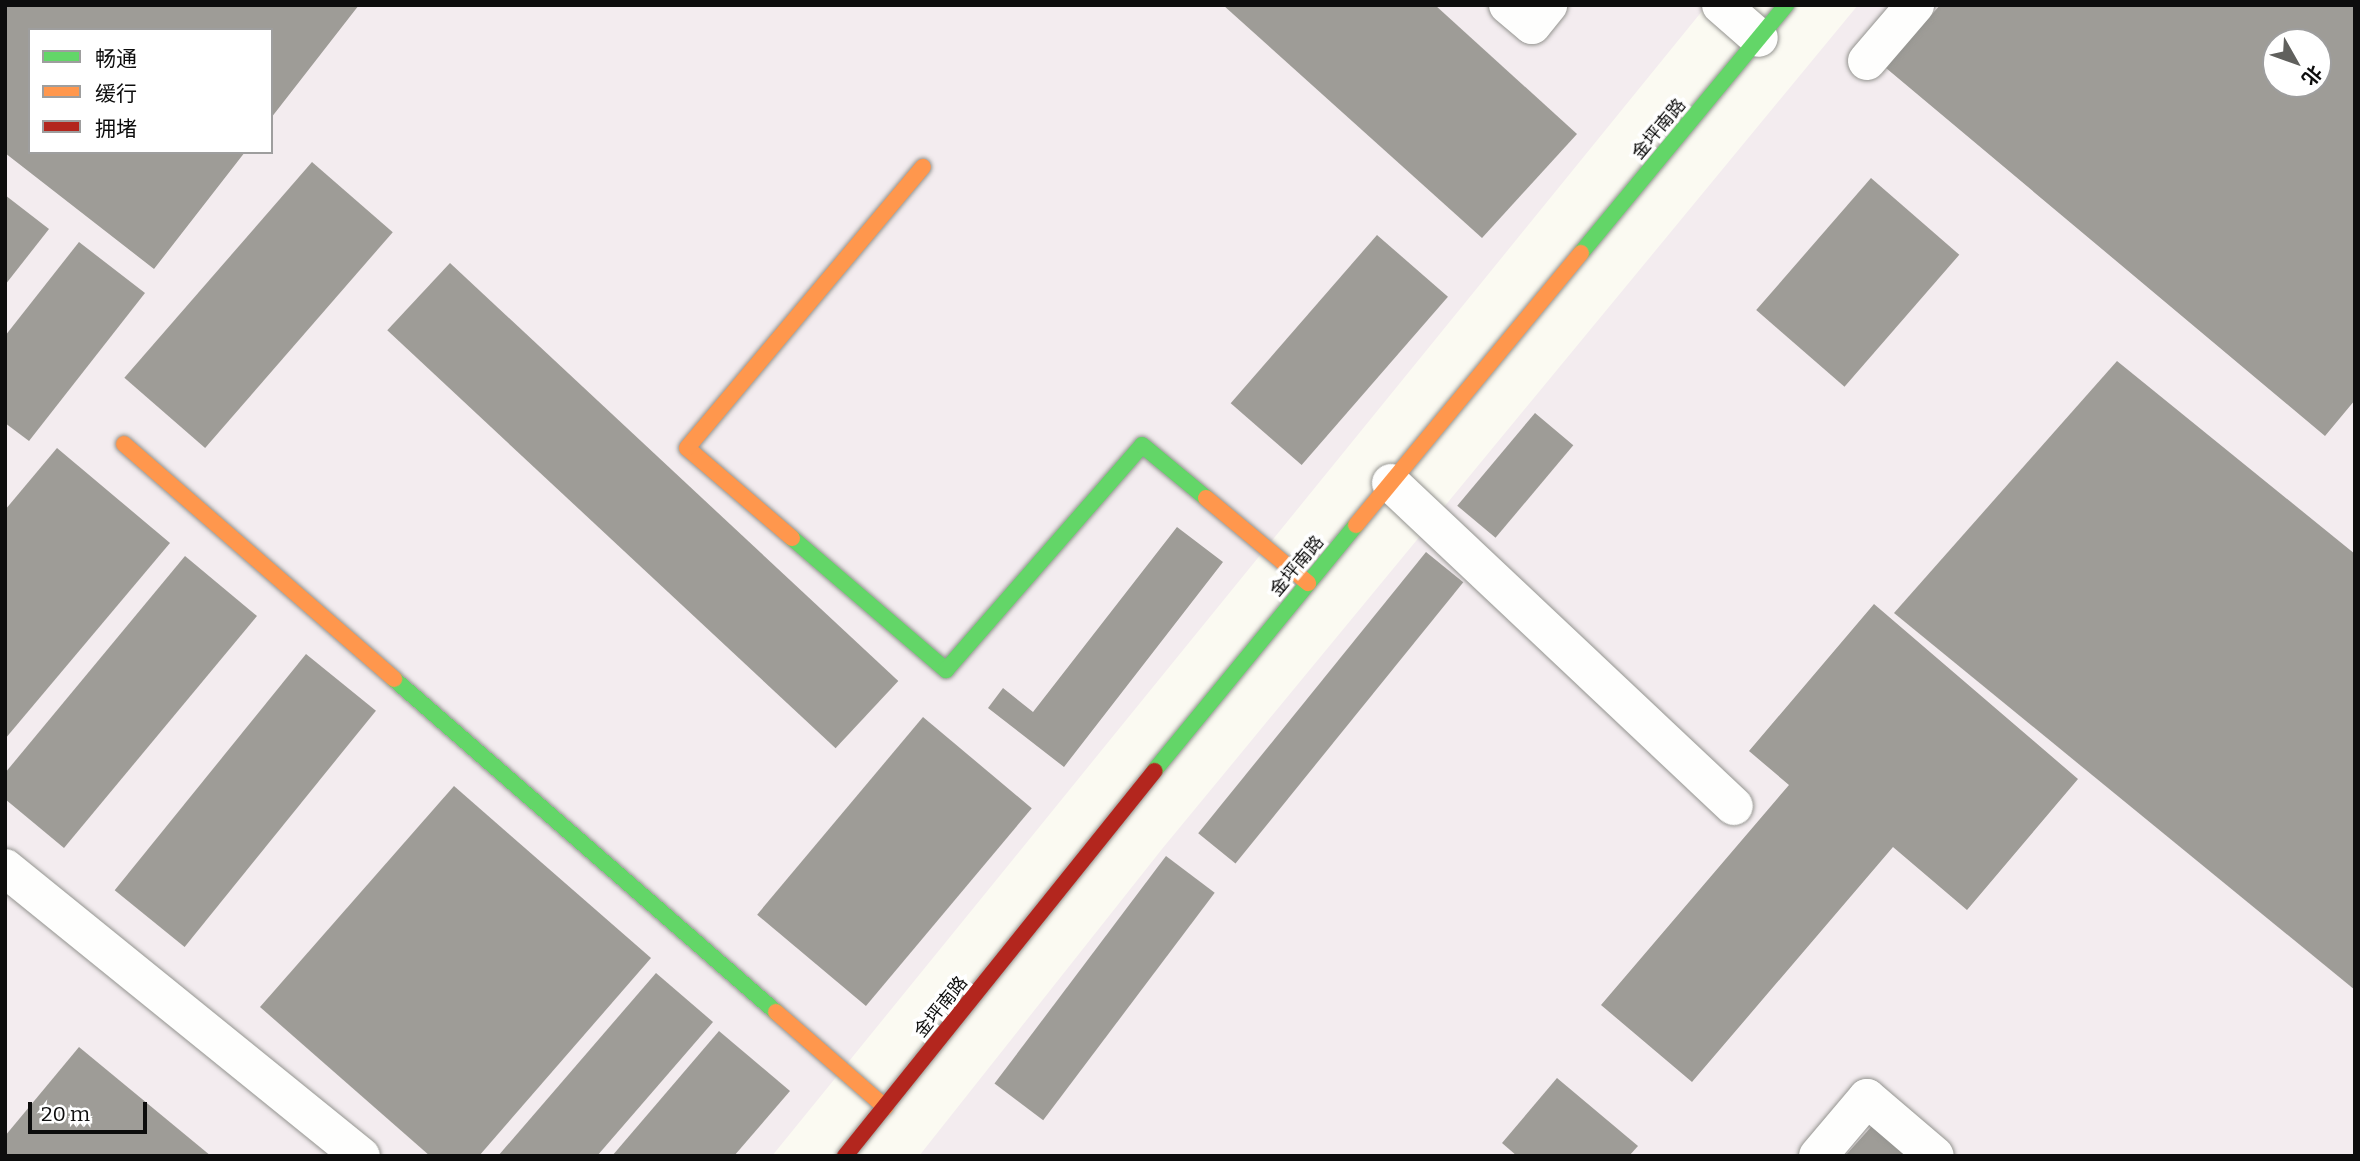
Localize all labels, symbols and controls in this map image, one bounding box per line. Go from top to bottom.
legend [28,28,273,154]
north arrow [2262,28,2332,98]
text: 畅通 [95,46,137,72]
text: 北 [2297,61,2327,90]
text: 缓行 [95,81,137,107]
street label: 金坪南路 [1628,94,1690,164]
text: 拥堵 [95,116,137,142]
street label: 金坪南路 [1266,531,1328,601]
street label: 金坪南路 [910,972,972,1042]
scale bar [32,1088,150,1132]
text: 20 m [41,1101,90,1127]

